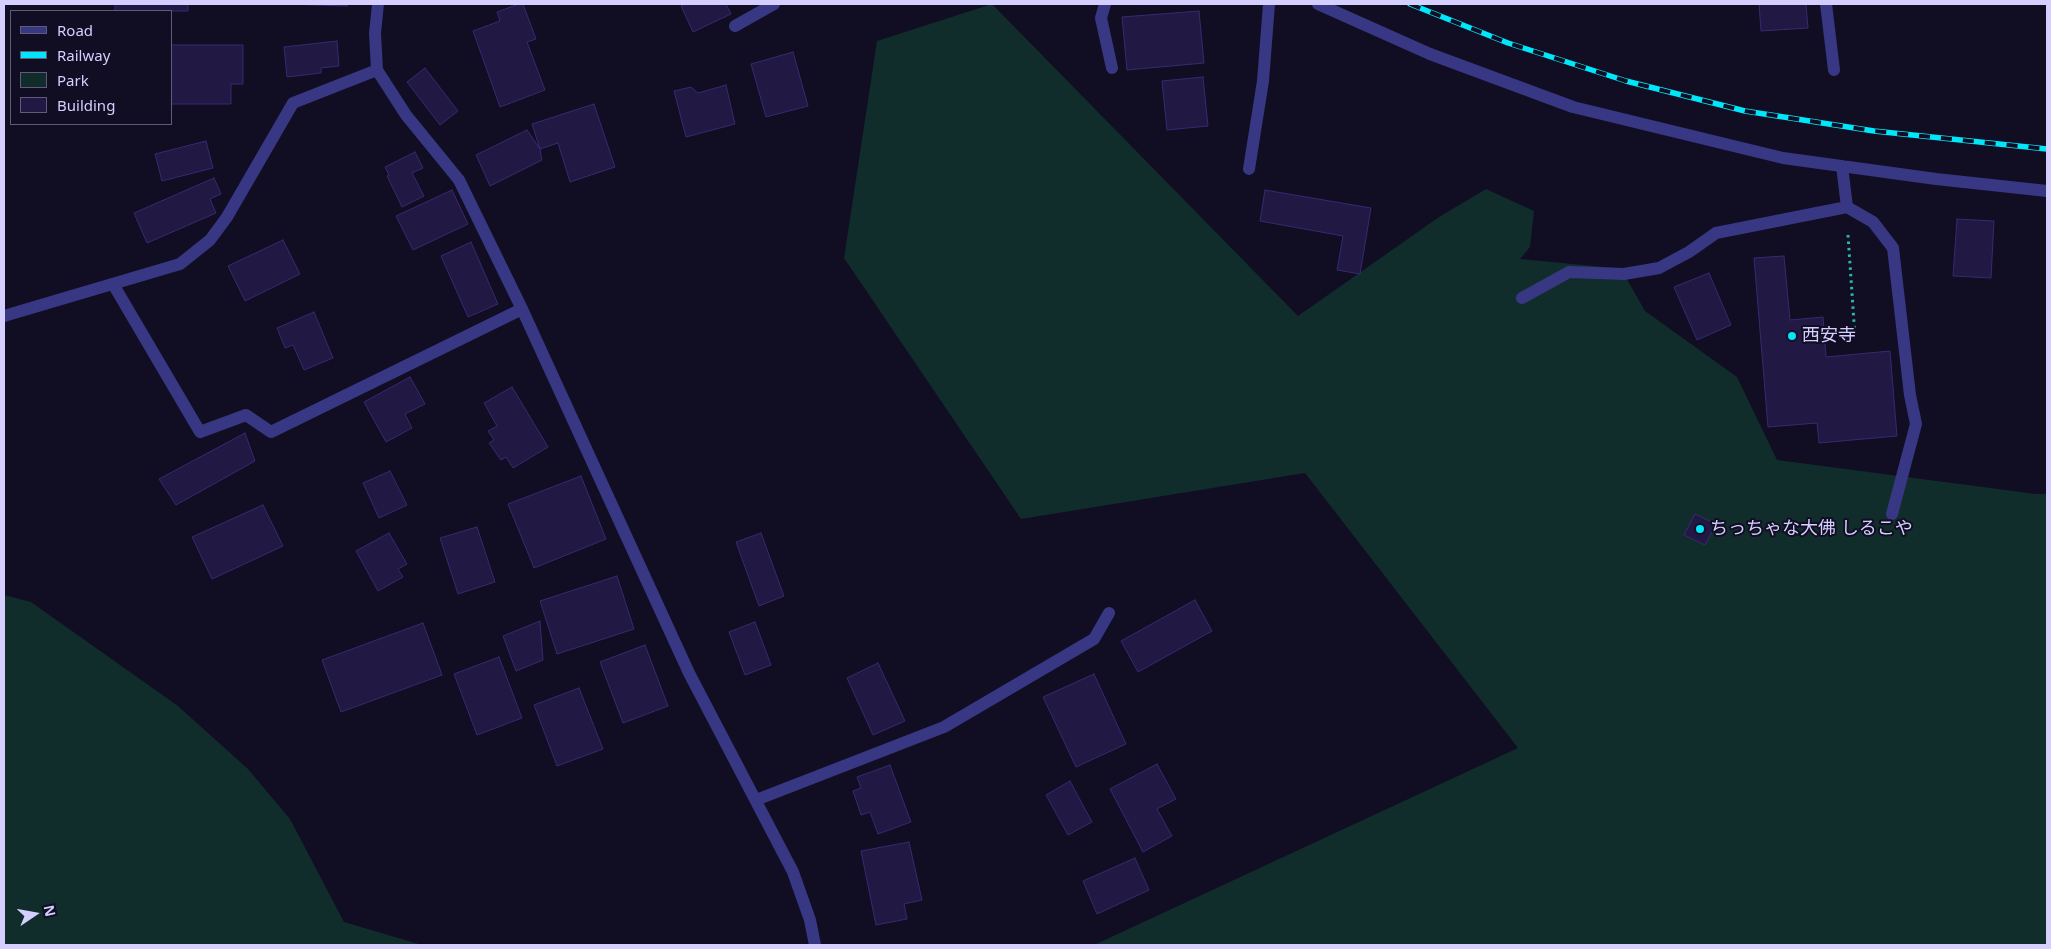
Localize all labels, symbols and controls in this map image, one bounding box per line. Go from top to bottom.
legend [10,10,172,125]
text: Road [57,20,93,40]
text: Railway [57,45,110,65]
text: Park [57,70,89,90]
text: Building [57,95,115,115]
place label: 西安寺 [1802,325,1856,347]
marker: 西安寺 [1786,330,1798,342]
place label: ちっちゃな大佛 しるこや [1710,518,1913,540]
marker: ちっちゃな大佛 しるこや [1694,523,1706,535]
north arrow [10,889,60,939]
text: N [40,903,61,918]

